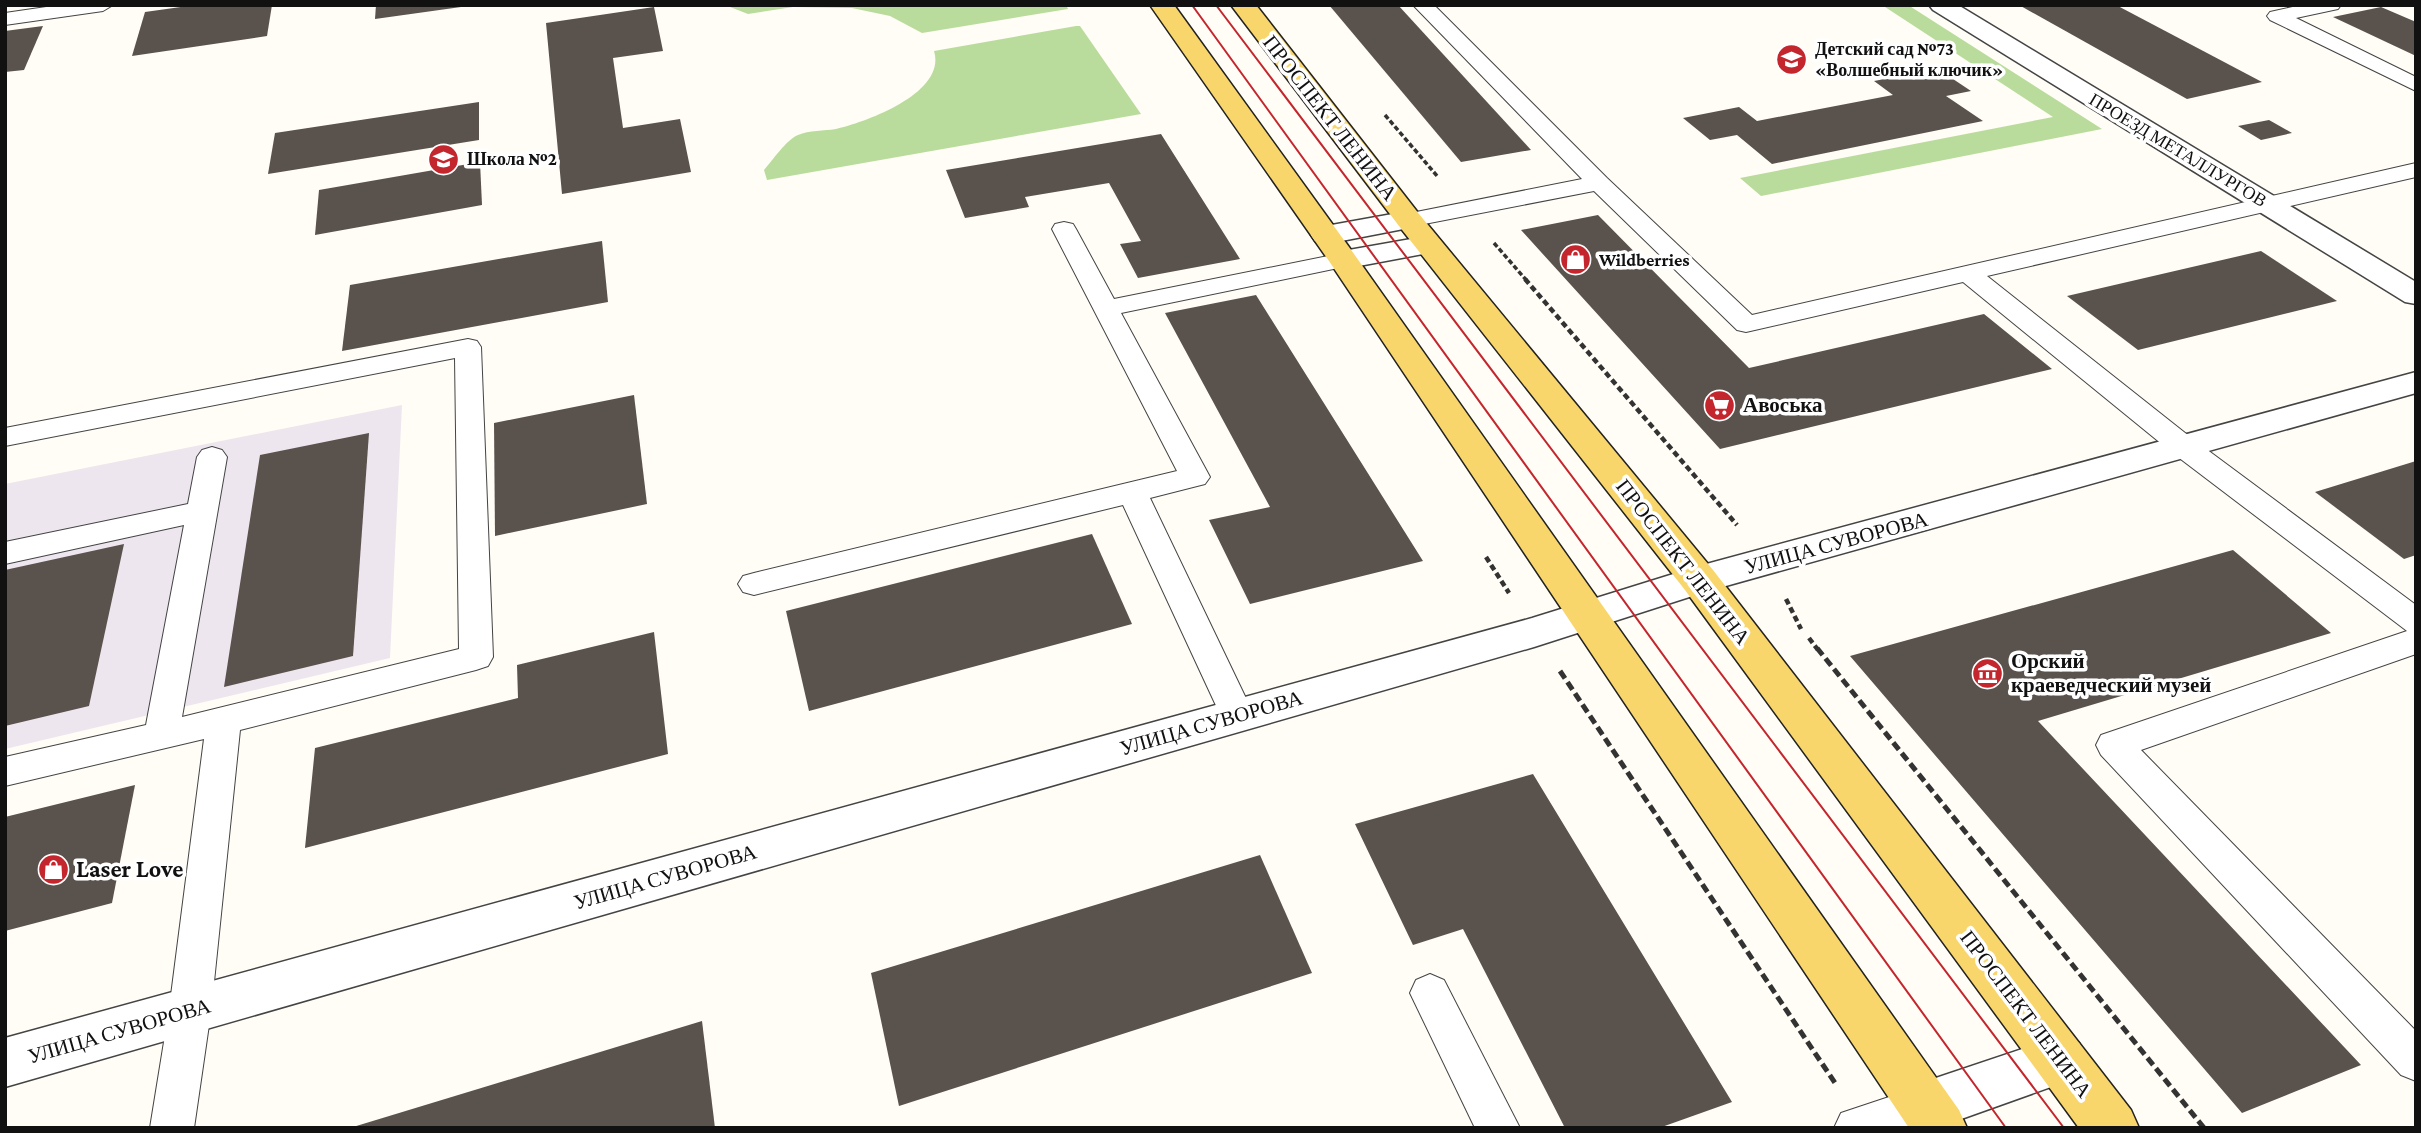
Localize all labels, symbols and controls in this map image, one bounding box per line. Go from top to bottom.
street label: ПРОСПЕКТ ЛЕНИНА [1258,31,1402,206]
place label: Детский сад №73 «Волшебный ключик» [1815,39,2003,80]
school or university icon: Детский сад №73 «Волшебный ключик» [1775,42,1809,76]
street label: ПРОЕЗД МЕТАЛЛУРГОВ [2086,89,2270,211]
school or university icon: Школа №2 [427,142,461,176]
place label: Школа №2 [467,149,557,169]
shop icon: Wildberries [1559,243,1593,277]
place label: Wildberries [1598,250,1690,270]
supermarket icon: Авоська [1703,388,1737,422]
place label: Авоська [1743,393,1823,417]
street label: ПРОСПЕКТ ЛЕНИНА [1611,475,1755,650]
street label: УЛИЦА СУВОРОВА [1742,507,1931,579]
place label: Орский краеведческий музей [2011,649,2211,697]
museum icon: Орский краеведческий музей [1971,656,2005,690]
street label: УЛИЦА СУВОРОВА [1117,685,1306,761]
street label: УЛИЦА СУВОРОВА [571,839,760,915]
shop icon: Laser Love [36,852,70,886]
place label: Laser Love [76,855,183,882]
street label: ПРОСПЕКТ ЛЕНИНА [1955,926,2097,1103]
street label: УЛИЦА СУВОРОВА [25,993,214,1069]

